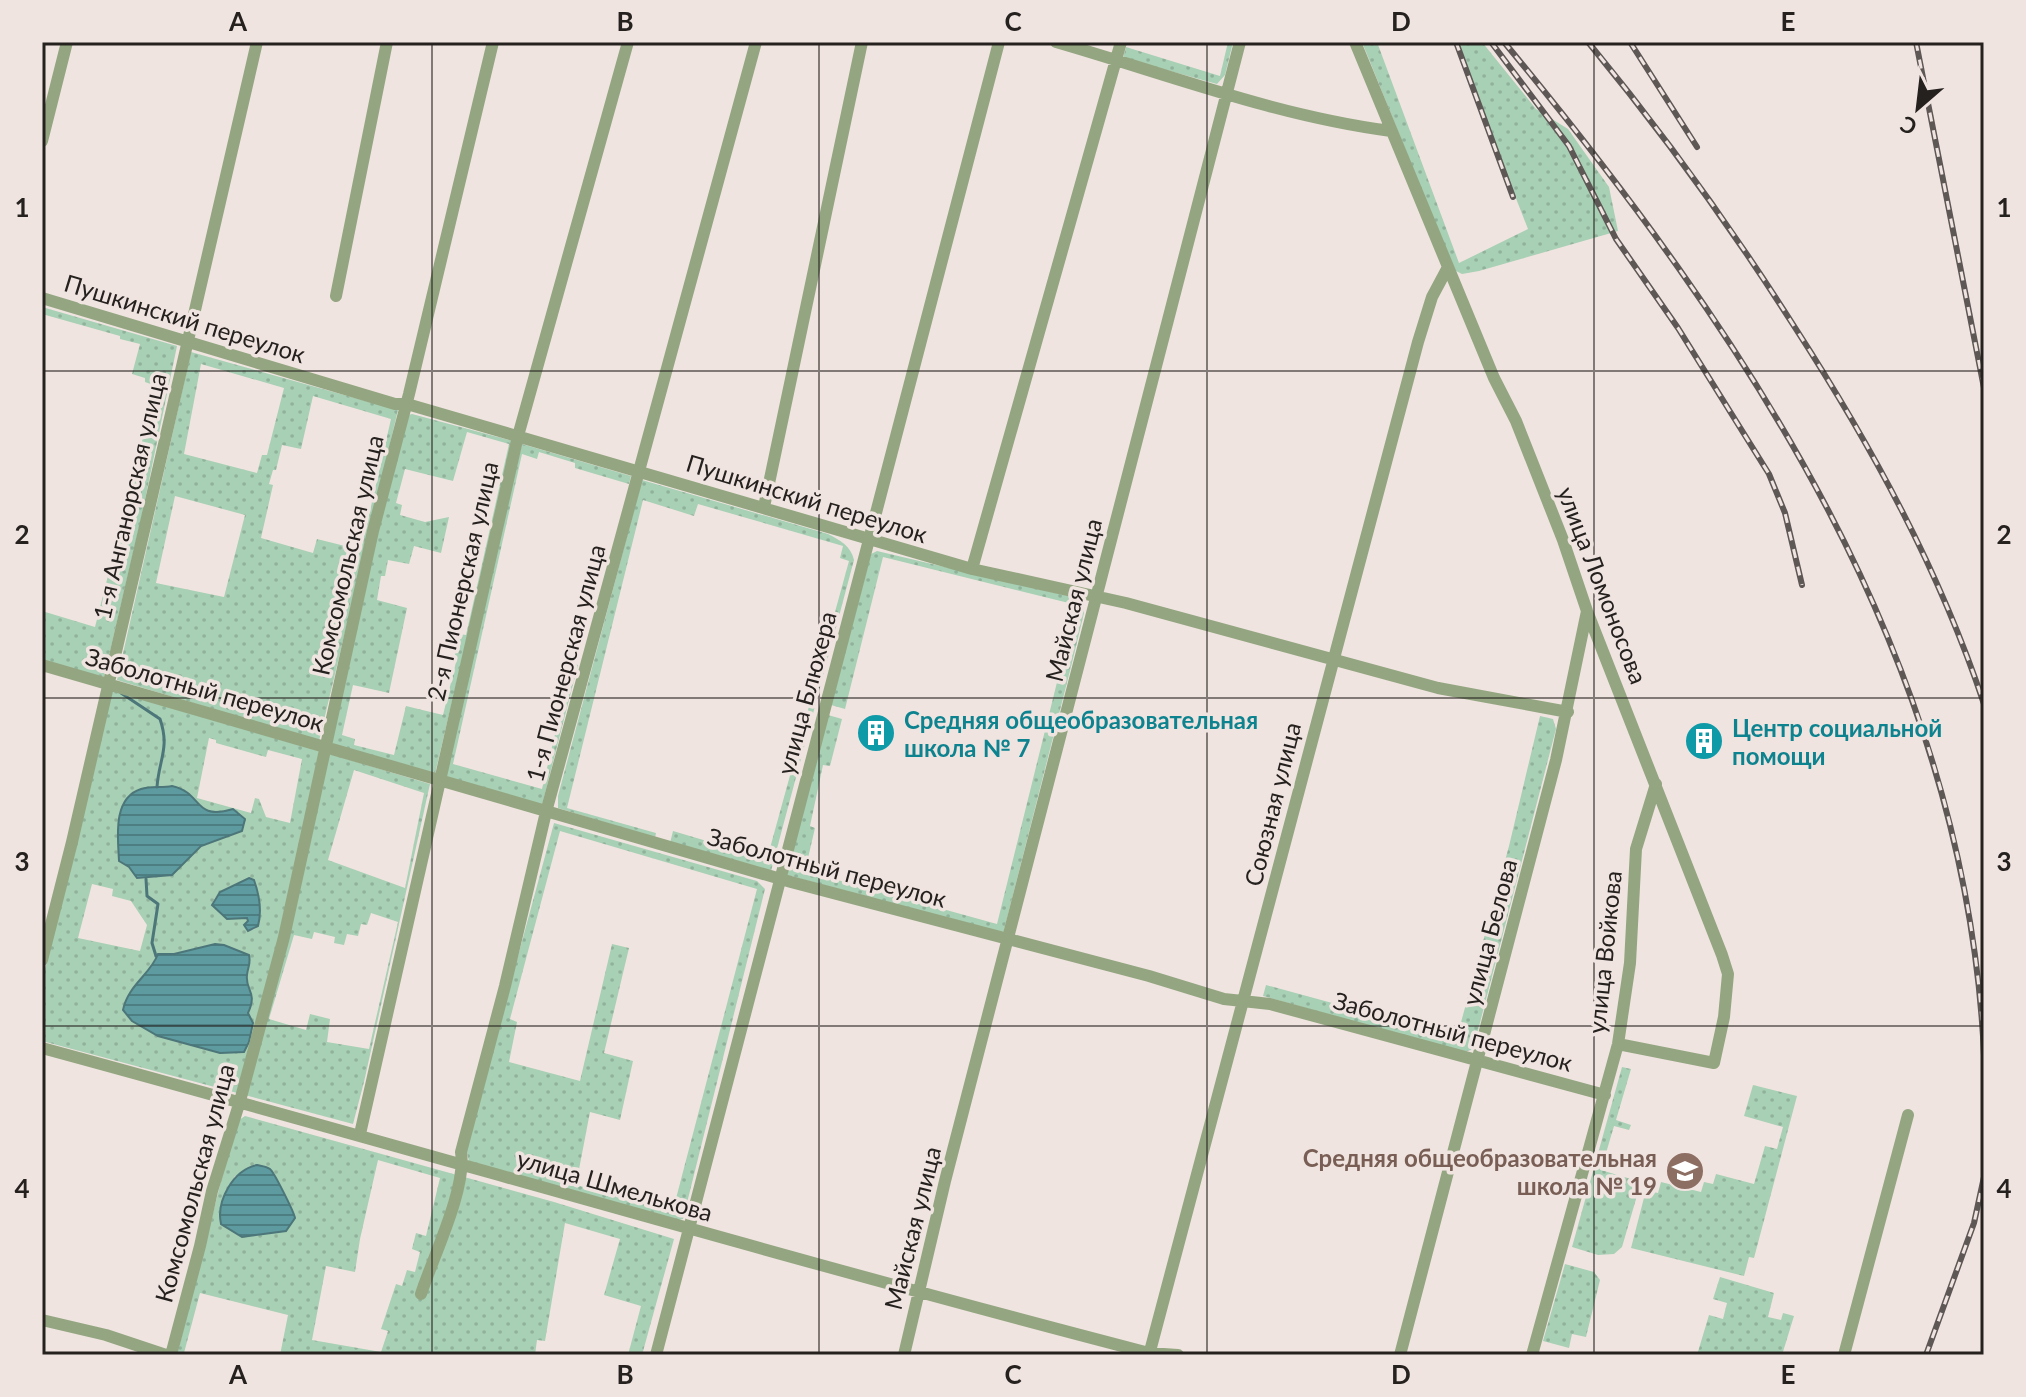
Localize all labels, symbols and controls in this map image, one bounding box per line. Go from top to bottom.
text: A [228,5,248,37]
text: B [616,5,634,37]
text: C [1004,5,1022,37]
text: D [1391,5,1411,37]
text: E [1781,5,1795,37]
north arrow [1878,68,1958,148]
text: С [1895,111,1921,141]
text: 1 [14,191,30,223]
text: 1 [1996,191,2012,223]
street label: Пушкинский переулок [61,268,309,369]
street label: 1-я Анганорская улица [87,370,171,622]
street label: Комсомольская улица [305,432,389,678]
street label: Пушкинский переулок [683,448,931,549]
street label: 2-я Пионерская улица [420,459,504,703]
street label: улица Ломоносова [1552,482,1654,688]
street label: Майская улица [1039,515,1107,685]
text: 2 [14,518,30,550]
text: 2 [1996,518,2012,550]
street label: 1-я Пионерская улица [519,541,611,785]
street label: улица Блюхера [770,608,842,778]
street label: Заболотный переулок [83,641,328,737]
place label: Средняя общеобразовательная школа № 7 [904,705,1258,762]
building icon: Средняя общеобразовательная школа № 7 [855,712,897,754]
place label: Центр социальной помощи [1732,713,1942,770]
street label: Союзная улица [1238,719,1306,889]
building icon: Центр социальной помощи [1683,720,1725,762]
street label: Заболотный переулок [704,821,950,913]
text: 3 [14,845,30,877]
text: 3 [1996,845,2012,877]
street label: улица Белова [1455,855,1523,1009]
street label: улица Войкова [1581,869,1627,1035]
street label: Заболотный переулок [1330,985,1576,1077]
street label: Комсомольская улица [148,1061,240,1305]
street label: улица Шмелькова [514,1143,716,1227]
street label: Майская улица [878,1143,946,1313]
place label: Средняя общеобразовательная школа № 19 [1303,1143,1657,1200]
school or university icon: Средняя общеобразовательная школа № 19 [1664,1150,1706,1192]
text: 4 [14,1172,30,1204]
text: 4 [1996,1172,2012,1204]
text: A [228,1358,248,1390]
text: B [616,1358,634,1390]
text: C [1004,1358,1022,1390]
text: D [1391,1358,1411,1390]
text: E [1781,1358,1795,1390]

